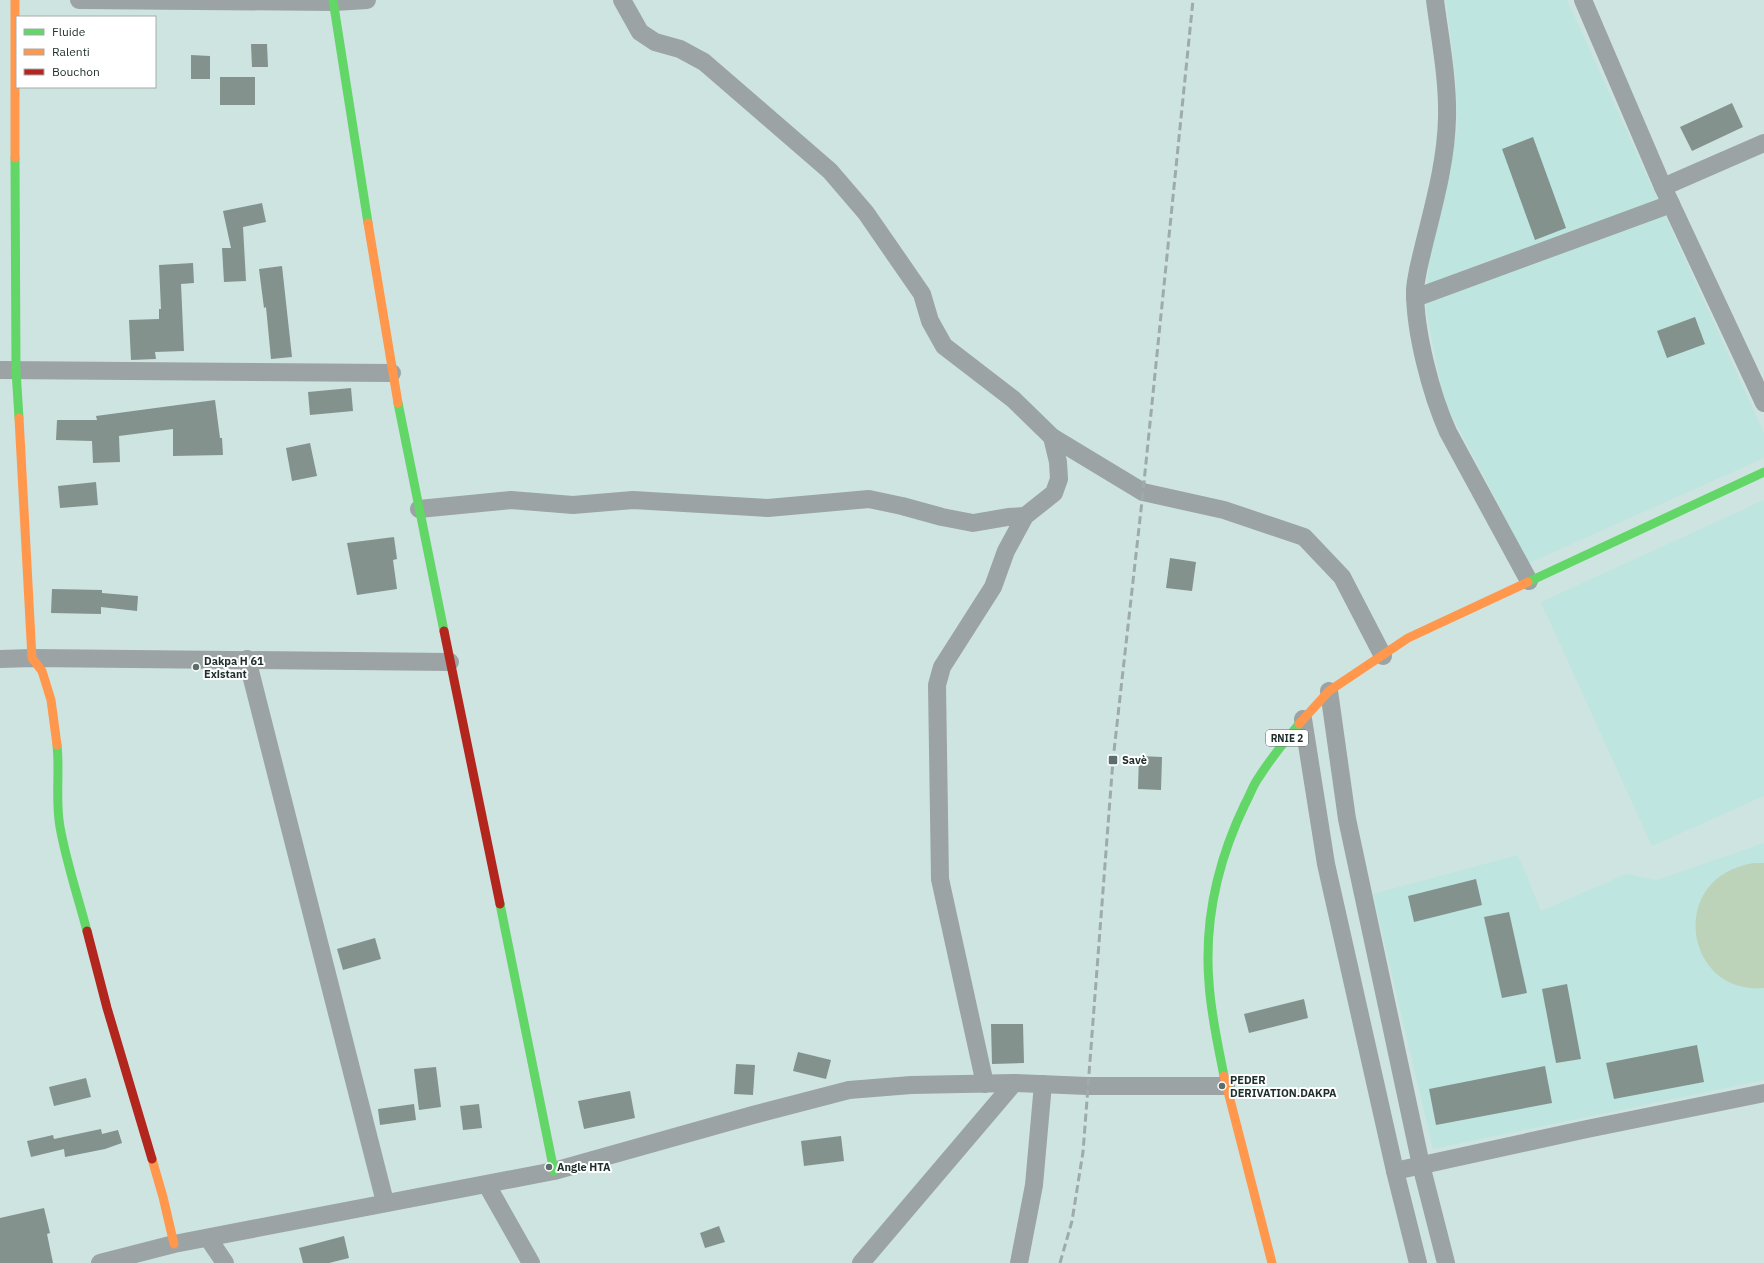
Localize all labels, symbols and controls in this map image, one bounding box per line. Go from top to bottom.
legend [16,16,156,88]
text: Fluide [52,24,86,39]
text: Ralenti [52,44,90,59]
text: Bouchon [52,64,100,79]
place label: Dakpa H 61 Existant [204,654,264,681]
marker: Dakpa H 61 Existant [191,662,201,672]
road number: RNIE 2 [1266,730,1308,746]
place label: Savè [1122,753,1147,767]
marker: Savè [1107,754,1119,766]
place label: PEDER DERIVATION.DAKPA [1230,1073,1337,1100]
marker: PEDER DERIVATION.DAKPA [1217,1081,1227,1091]
place label: Angle HTA [557,1160,611,1174]
marker: Angle HTA [544,1162,554,1172]

